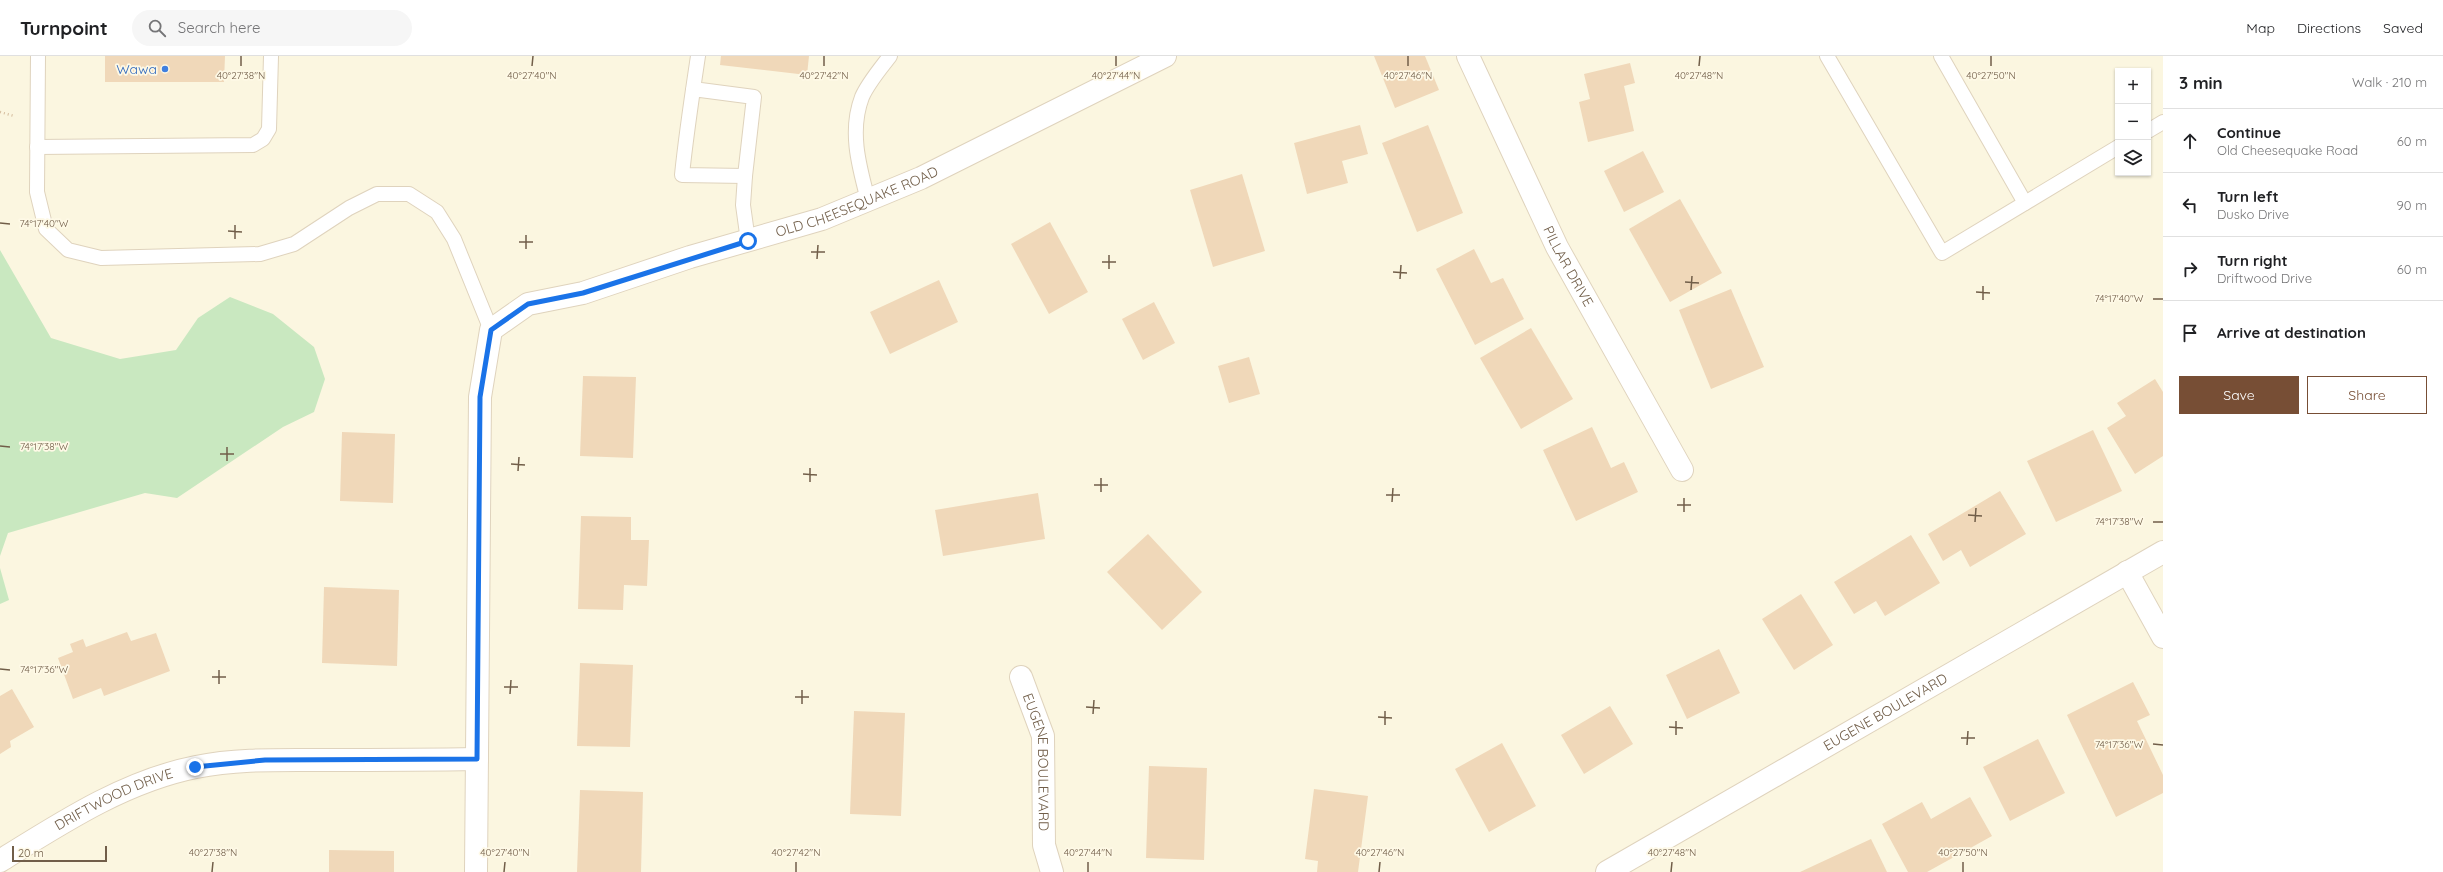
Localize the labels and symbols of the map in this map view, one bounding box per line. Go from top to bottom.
place label: Wawa [116,60,157,78]
marker: Wawa [160,64,170,74]
text: 40°27'38"N [217,69,265,82]
text: 40°27'40"N [507,69,557,82]
text: 40°27'42"N [800,69,848,82]
text: 40°27'44"N [1092,69,1140,82]
text: 40°27'46"N [1384,69,1432,82]
text: 40°27'48"N [1675,69,1723,82]
text: 40°27'50"N [1966,69,2016,82]
street label: OLD CHEESEQUAKE ROAD [773,162,941,241]
text: 74°17'40"W [20,217,69,230]
street label: PILLAR DRIVE [1539,223,1598,310]
route start [739,232,757,250]
text: 74°17'40"W [2095,292,2144,305]
text: 74°17'38"W [20,440,68,453]
text: 74°17'38"W [2095,515,2143,528]
text: 74°17'36"W [20,663,68,676]
street label: EUGENE BOULEVARD [1820,669,1950,755]
street label: EUGENE BOULEVARD [1019,691,1053,831]
text: 74°17'36"W [2095,738,2143,751]
route end [186,758,204,776]
street label: DRIFTWOOD DRIVE [51,764,175,834]
scale bar [12,844,107,863]
text: 40°27'38"N [189,846,237,859]
text: 40°27'40"N [480,846,530,859]
text: 40°27'42"N [772,846,820,859]
text: 40°27'44"N [1064,846,1112,859]
text: 40°27'46"N [1356,846,1404,859]
text: 40°27'48"N [1648,846,1696,859]
text: 40°27'50"N [1938,846,1988,859]

